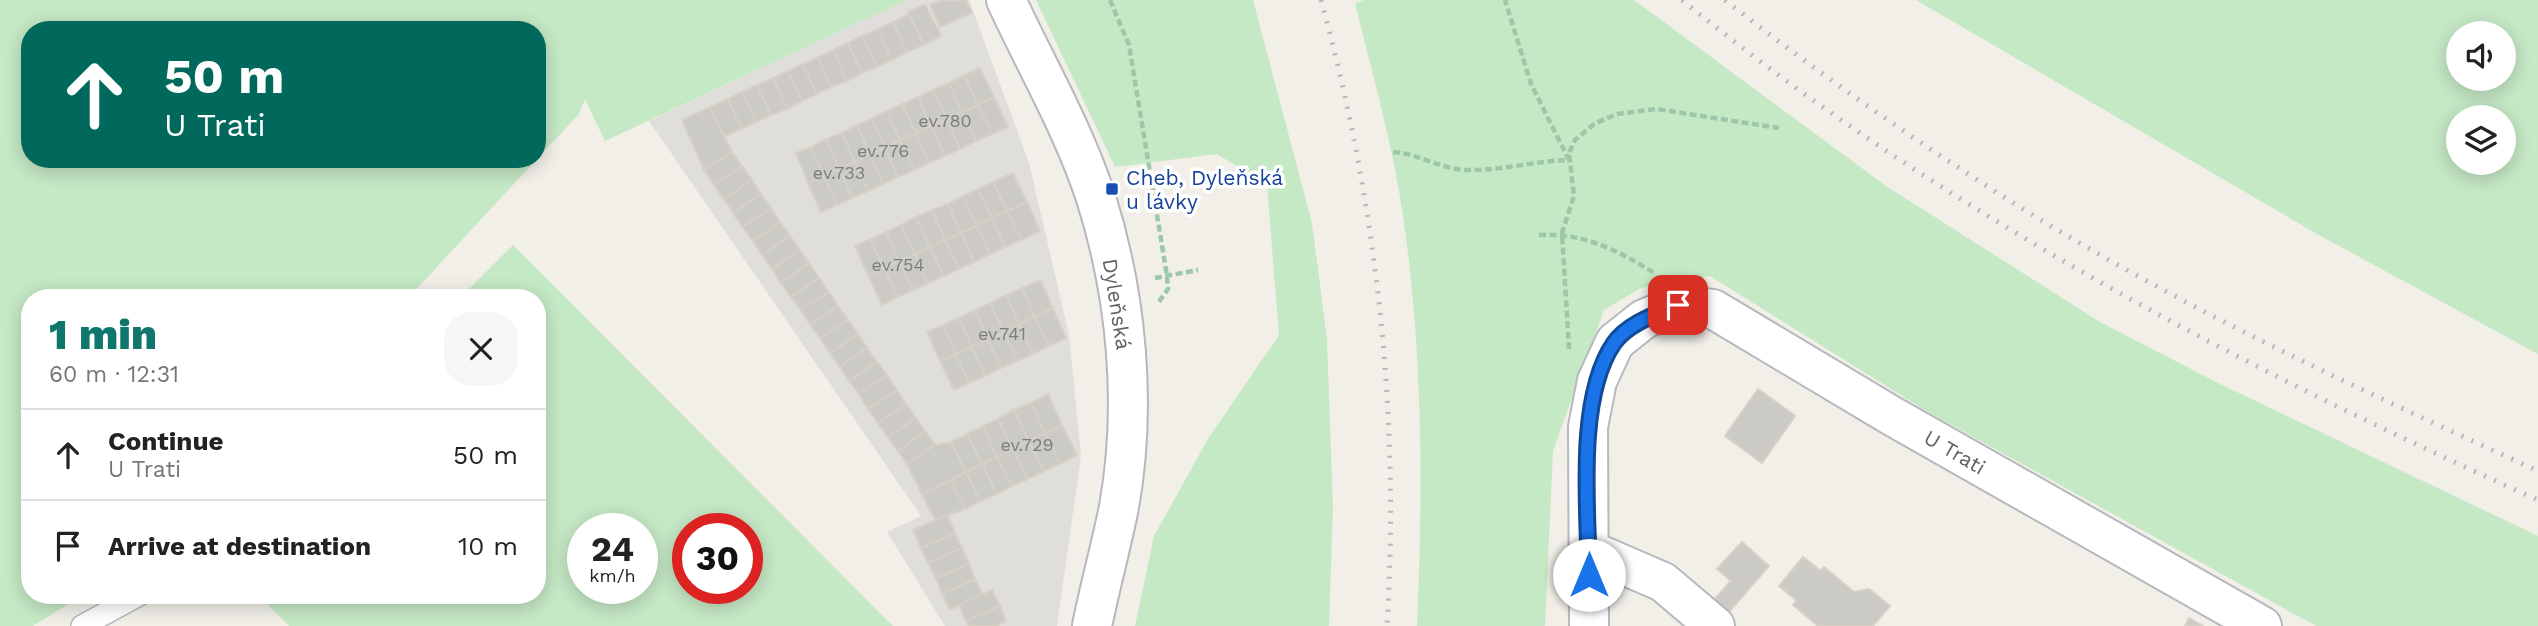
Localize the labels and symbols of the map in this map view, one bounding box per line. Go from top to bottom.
house number: ev.780 [918,110,972,131]
house number: ev.776 [857,140,909,161]
house number: ev.733 [813,162,865,183]
place label: Cheb, Dyleňská u lávky [1126,165,1283,214]
marker: Cheb, Dyleňská u lávky [1104,181,1120,197]
house number: ev.754 [872,254,924,275]
street label: Dyleňská [1097,257,1137,352]
pin [1648,275,1708,335]
house number: ev.741 [978,323,1026,344]
street label: U Trati [1920,424,1990,480]
house number: ev.729 [1000,434,1054,455]
speed limit sign: 30 [672,513,763,604]
position arrow [1552,538,1626,612]

